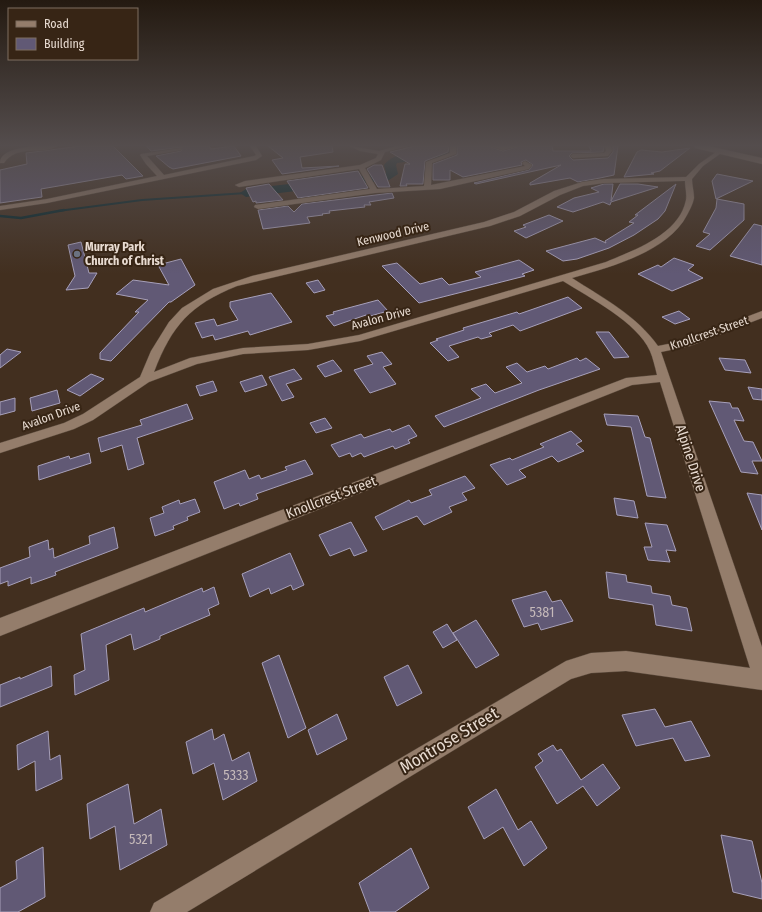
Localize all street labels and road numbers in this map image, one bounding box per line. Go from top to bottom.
street label: Kenwood Drive [356,219,430,249]
street label: Avalon Drive [350,303,412,333]
street label: Knollcrest Street [668,313,750,353]
street label: Avalon Drive [20,399,82,433]
street label: Alpine Drive [672,423,709,494]
street label: Knollcrest Street [284,472,379,522]
street label: Montrose Street [396,703,503,778]

